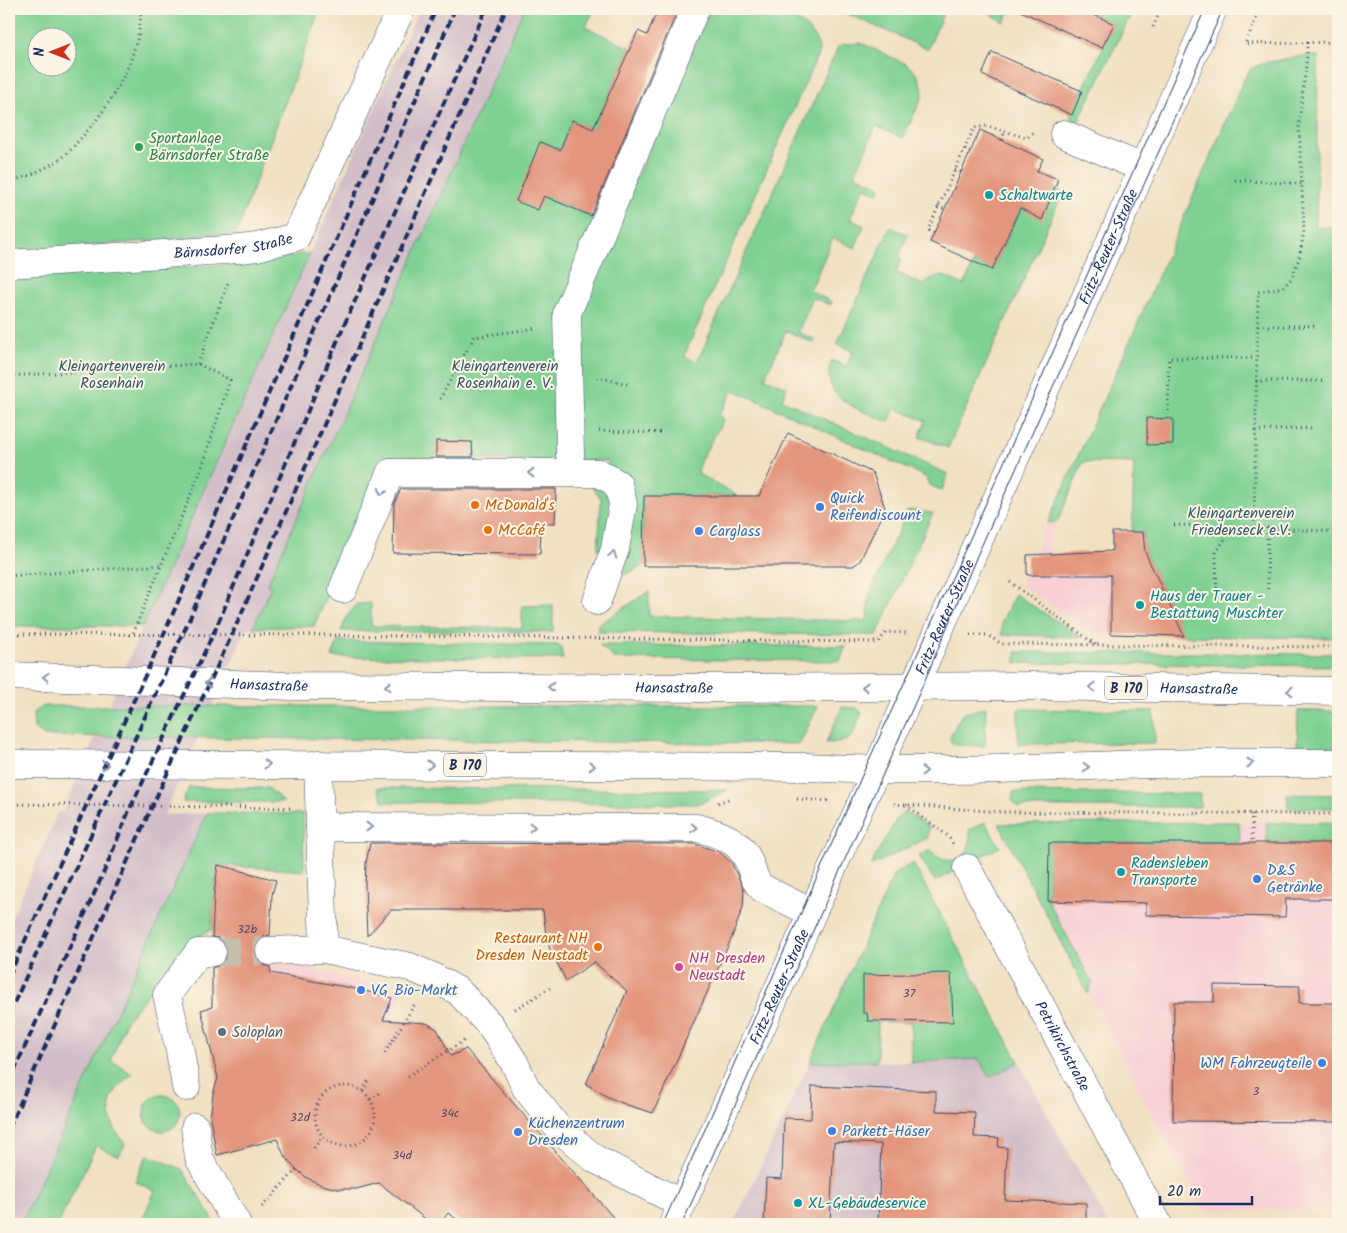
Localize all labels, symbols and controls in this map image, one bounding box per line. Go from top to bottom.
north arrow [28,28,78,78]
text: N [29,47,51,56]
place label: Sportanlage Bärnsdorfer Straße [149,127,269,168]
marker: Sportanlage Bärnsdorfer Straße [133,141,145,153]
place label: Schaltwarte [999,184,1073,208]
street label: Fritz-Reuter-Straße [1073,185,1145,309]
marker: Schaltwarte [983,189,995,201]
street label: Bärnsdorfer Straße [173,227,296,266]
park label: Kleingartenverein Rosenhain [59,355,165,396]
park label: Kleingartenverein Rosenhain e. V. [452,355,558,396]
one-way arrow [527,468,534,478]
one-way arrow [378,487,388,496]
place label: Quick Reifendiscount [830,487,922,528]
place label: McDonald's [485,494,555,518]
marker: McDonald's [469,499,481,511]
marker: Quick Reifendiscount [814,501,826,513]
park label: Kleingartenverein Friedenseck e.V. [1188,502,1294,543]
place label: McCafé [498,519,546,543]
place label: Carglass [709,520,761,544]
marker: McCafé [482,524,494,536]
marker: Carglass [693,525,705,537]
one-way arrow [607,551,617,560]
street label: Fritz-Reuter-Straße [909,556,982,679]
place label: Haus der Trauer - Bestattung Muschter [1150,585,1284,626]
marker: Haus der Trauer - Bestattung Muschter [1134,599,1146,611]
one-way arrow [42,672,50,683]
street label: Hansastraße [229,673,308,699]
road number: B 170 [1105,676,1147,700]
street label: Hansastraße [635,677,713,701]
street label: Hansastraße [1159,677,1238,702]
one-way arrow [204,678,212,689]
one-way arrow [384,681,392,691]
one-way arrow [546,681,554,692]
one-way arrow [860,682,868,692]
one-way arrow [1088,682,1096,692]
one-way arrow [1285,685,1293,696]
road number: B 170 [444,754,486,776]
one-way arrow [1246,758,1254,768]
one-way arrow [264,759,271,769]
one-way arrow [101,760,109,770]
one-way arrow [426,760,434,770]
one-way arrow [588,761,596,771]
one-way arrow [1082,762,1090,772]
one-way arrow [920,765,928,776]
one-way arrow [366,822,373,832]
one-way arrow [528,822,536,832]
one-way arrow [690,823,698,834]
place label: Radensleben Transporte [1131,852,1208,893]
place label: D&S Getränke [1267,859,1323,900]
marker: Radensleben Transporte [1115,866,1127,878]
marker: D&S Getränke [1251,873,1263,885]
house number: 32b [237,920,258,939]
street label: Fritz-Reuter-Straße [744,925,817,1049]
place label: Restaurant NH Dresden Neustadt [475,927,588,968]
marker: Restaurant NH Dresden Neustadt [592,941,604,953]
place label: NH Dresden Neustadt [689,947,765,988]
marker: NH Dresden Neustadt [673,961,685,973]
place label: VG Bio-Markt [371,979,458,1003]
marker: VG Bio-Markt [355,984,367,996]
house number: 37 [903,984,916,1003]
street label: Petrikirchstraße [1028,997,1096,1096]
place label: Soloplan [232,1021,283,1045]
marker: Soloplan [216,1026,228,1038]
place label: WM Fahrzeugteile [1200,1052,1312,1076]
marker: WM Fahrzeugteile [1316,1057,1328,1069]
house number: 3 [1253,1082,1260,1101]
house number: 34c [441,1104,459,1123]
house number: 32d [290,1108,311,1127]
place label: Küchenzentrum Dresden [528,1112,625,1153]
place label: Parkett-Häser [842,1120,931,1144]
marker: Parkett-Häser [826,1125,838,1137]
marker: Küchenzentrum Dresden [512,1126,524,1138]
house number: 34d [392,1146,413,1165]
scale bar [1160,1173,1252,1205]
text: 20 m [1167,1180,1201,1204]
place label: XL-Gebäudeservice [808,1192,926,1216]
marker: XL-Gebäudeservice [792,1197,804,1209]

